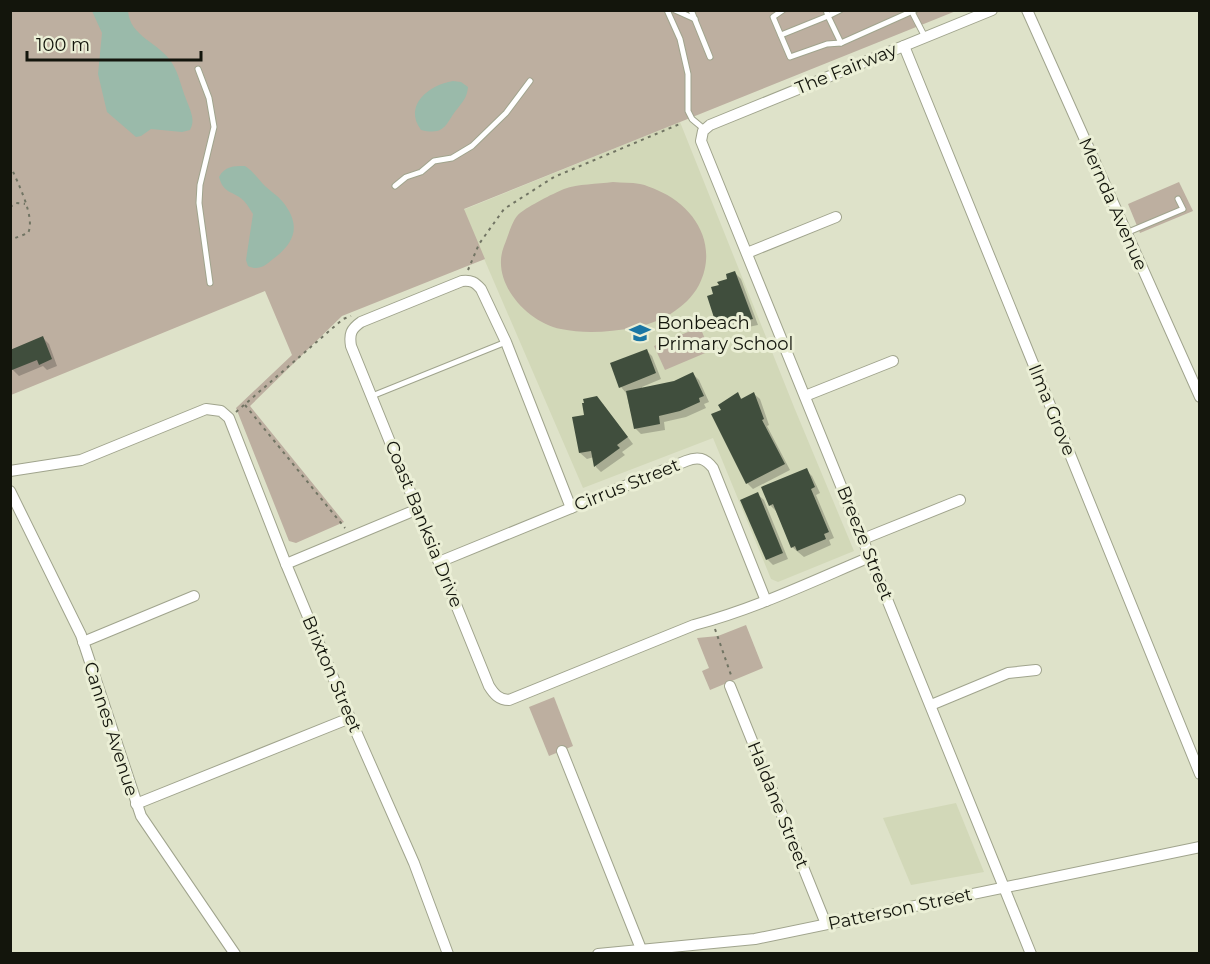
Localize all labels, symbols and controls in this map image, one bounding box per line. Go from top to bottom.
scale bar [27,24,201,62]
text: 100 m [36,34,90,56]
street label: The Fairway [792,39,900,99]
street label: Mernda Avenue [1074,134,1152,274]
place label: Bonbeach Primary School [657,312,793,355]
school or university icon: Bonbeach Primary School [628,321,652,345]
street label: Ilma Grove [1024,361,1080,459]
street label: Coast Banksia Drive [380,437,468,611]
street label: Cirrus Street [571,454,683,516]
street label: Breeze Street [832,483,898,603]
street label: Brixton Street [298,612,366,736]
street label: Cannes Avenue [79,659,143,799]
street label: Haldane Street [742,738,814,872]
street label: Patterson Street [826,883,974,935]

